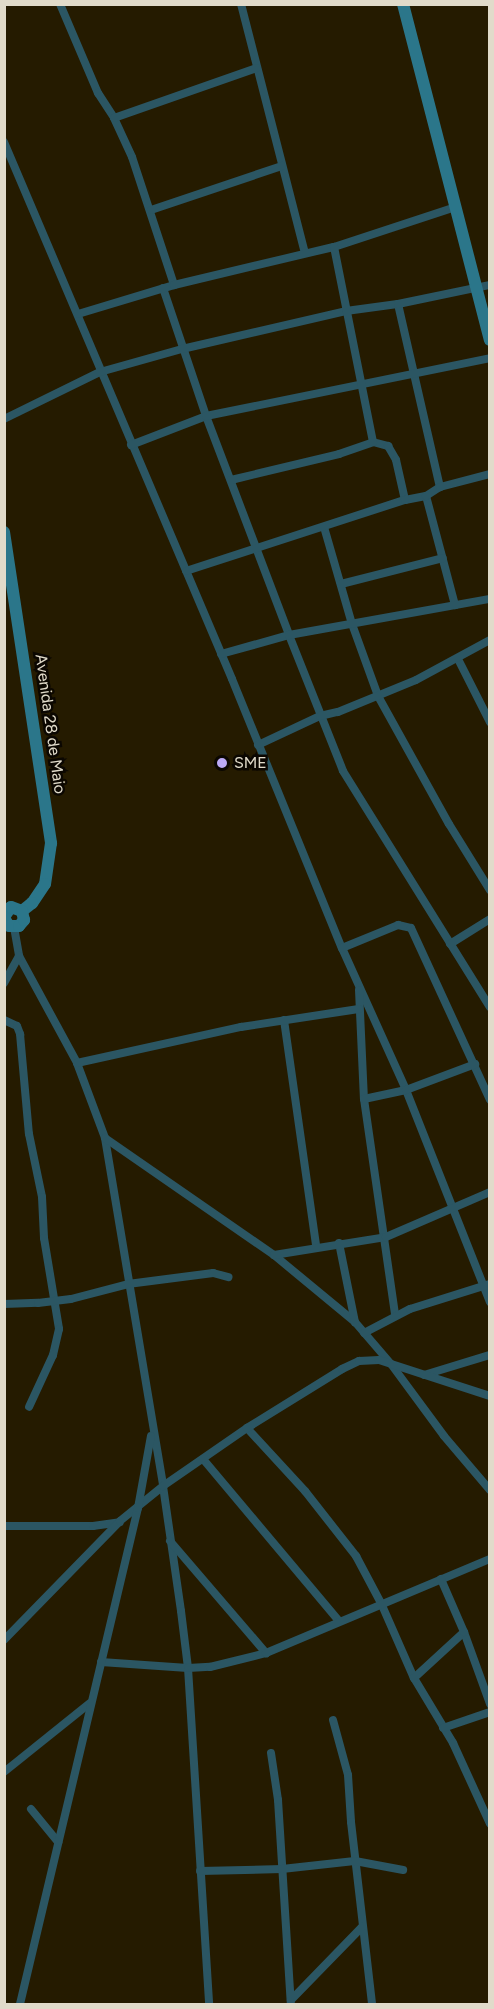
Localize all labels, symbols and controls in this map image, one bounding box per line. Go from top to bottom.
street label: Avenida 28 de Maio [31,653,69,795]
place label: SME [234,753,267,773]
marker: SME [215,756,229,770]

